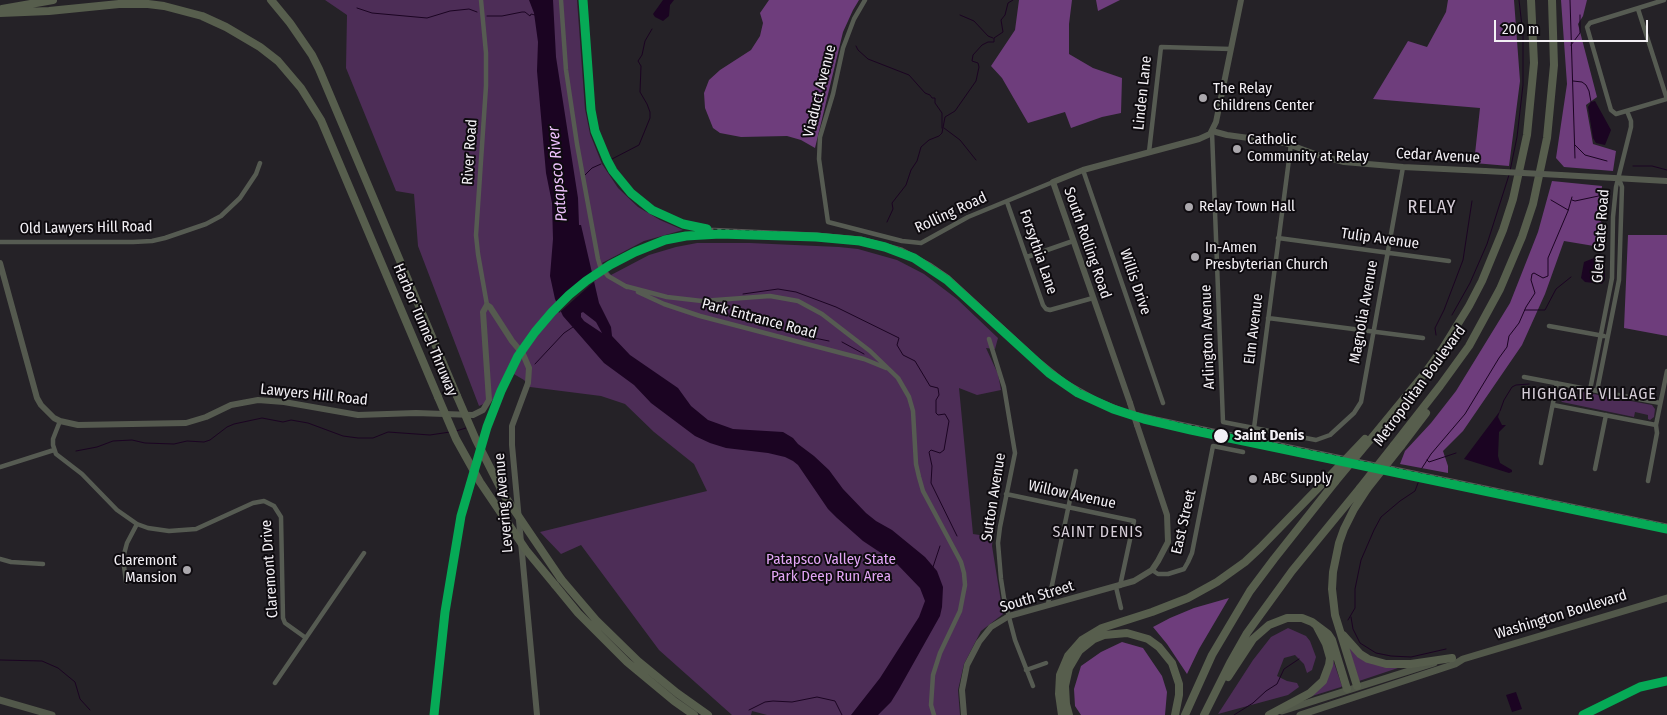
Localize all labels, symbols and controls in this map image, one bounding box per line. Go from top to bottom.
scale bar [1497,10,1651,42]
text: 200 m [1502,20,1539,38]
street label: Viaduct Avenue [800,43,840,139]
street label: Linden Lane [1130,55,1156,131]
place label: The Relay Childrens Center [1213,80,1314,115]
marker: The Relay Childrens Center [1197,92,1209,104]
street label: River Road [459,119,481,185]
water label: Patapsco River [544,125,572,223]
place label: Catholic Community at Relay [1247,131,1369,166]
marker: Catholic Community at Relay [1231,143,1243,155]
street label: Cedar Avenue [1396,145,1480,167]
street label: South Rolling Road [1060,185,1114,301]
street label: Glen Gate Road [1589,188,1613,284]
street label: Rolling Road [912,189,990,237]
district label: RELAY [1407,197,1457,219]
place label: Relay Town Hall [1199,198,1295,216]
marker: Relay Town Hall [1183,201,1195,213]
street label: Forsythia Lane [1015,207,1061,297]
street label: Old Lawyers Hill Road [19,218,153,238]
street label: Tulip Avenue [1340,225,1420,253]
place label: In-Amen Presbyterian Church [1205,239,1328,274]
street label: Willis Drive [1115,247,1155,317]
marker: In-Amen Presbyterian Church [1189,251,1201,263]
street label: Magnolia Avenue [1346,259,1382,365]
street label: Harbor Tunnel Thruway [389,261,461,399]
street label: Arlington Avenue [1197,284,1219,390]
street label: Elm Avenue [1241,293,1267,365]
street label: Park Entrance Road [700,295,818,343]
street label: Metropolitan Boulevard [1370,322,1470,450]
street label: Lawyers Hill Road [259,380,369,410]
district label: HIGHGATE VILLAGE [1519,385,1659,405]
marker: Saint Denis [1212,427,1230,445]
place label: Saint Denis [1234,427,1304,445]
street label: Levering Avenue [491,452,517,554]
street label: Sutton Avenue [978,452,1010,542]
place label: ABC Supply [1263,470,1332,488]
marker: ABC Supply [1247,473,1259,485]
street label: Willow Avenue [1027,477,1117,513]
street label: East Street [1168,488,1200,556]
street label: Claremont Drive [258,519,282,619]
district label: SAINT DENIS [1051,523,1145,543]
park label: Patapsco Valley State Park Deep Run Area [766,551,896,586]
place label: Claremont Mansion [114,552,177,587]
marker: Claremont Mansion [181,564,193,576]
street label: South Street [998,577,1076,617]
street label: Washington Boulevard [1493,586,1629,644]

